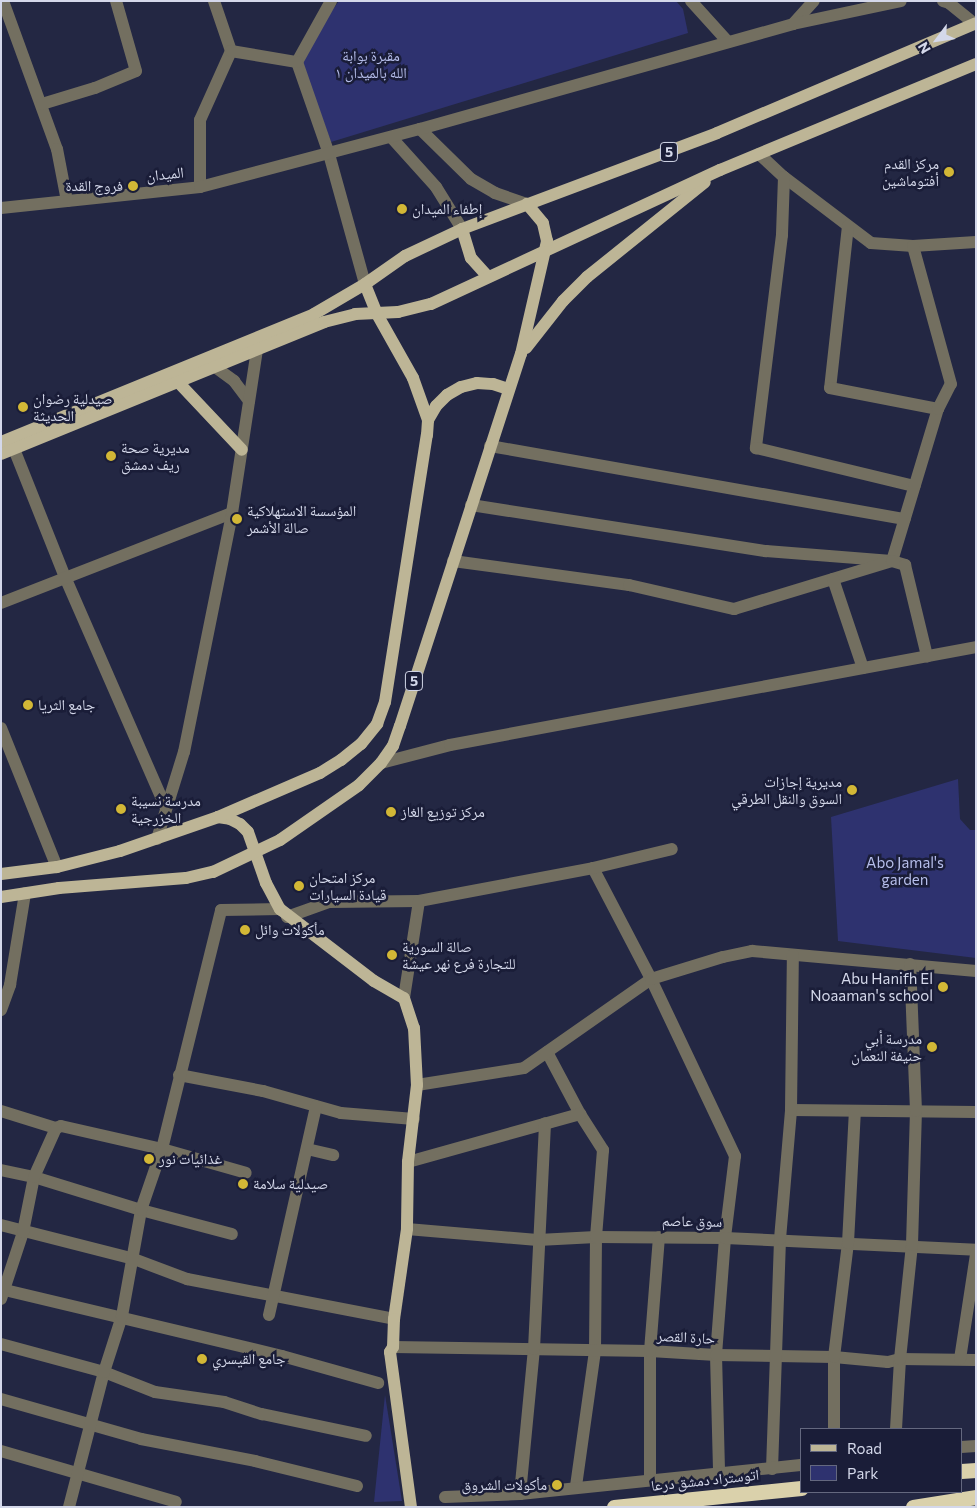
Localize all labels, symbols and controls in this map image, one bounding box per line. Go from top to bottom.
north arrow [912,15,962,65]
text: N [914,39,934,57]
park label: مقبرة بوابة الله بالميدان ١ [335,46,407,81]
road number: 5 [659,140,679,163]
place label: مركز القدم أفتوماشين [882,154,939,189]
street label: الميدان [145,163,185,185]
marker: مركز القدم أفتوماشين [943,166,955,178]
place label: فروج القدة [65,177,123,195]
marker: فروج القدة [127,180,139,192]
place label: إطفاء الميدان [412,200,482,218]
marker: إطفاء الميدان [396,203,408,215]
place label: صيدلية رضوان الحديثة [33,389,112,424]
marker: صيدلية رضوان الحديثة [17,401,29,413]
place label: مديرية صحة ريف دمشق [121,438,190,473]
marker: مديرية صحة ريف دمشق [105,450,117,462]
place label: المؤسسة الاستهلاكية صالة الأشمر [247,501,356,536]
marker: المؤسسة الاستهلاكية صالة الأشمر [231,513,243,525]
road number: 5 [404,669,424,692]
place label: جامع الثريا [38,696,95,714]
marker: جامع الثريا [22,699,34,711]
place label: مديرية إجازات السوق والنقل الطرقي [731,772,842,807]
marker: مديرية إجازات السوق والنقل الطرقي [846,784,858,796]
place label: مدرسة نسيبة الخزرجية [131,791,201,826]
marker: مدرسة نسيبة الخزرجية [115,803,127,815]
place label: مركز توزيع الغاز [401,803,485,821]
marker: مركز توزيع الغاز [385,806,397,818]
park label: Abo Jamal's garden [866,853,944,888]
place label: مركز امتحان قيادة السيارات [309,868,387,903]
marker: مركز امتحان قيادة السيارات [293,880,305,892]
place label: مأكولات وائل [255,921,325,939]
marker: مأكولات وائل [239,924,251,936]
place label: صالة السورية للتجارة فرع نهر عيشة [402,937,516,972]
marker: صالة السورية للتجارة فرع نهر عيشة [386,949,398,961]
place label: Abu Hanifh El Noaaman's school [810,969,933,1004]
marker: Abu Hanifh El Noaaman's school [937,981,949,993]
place label: مدرسة أبي حنيفة النعمان [851,1029,922,1064]
marker: مدرسة أبي حنيفة النعمان [926,1041,938,1053]
place label: غذائيات نور [159,1150,222,1168]
marker: غذائيات نور [143,1153,155,1165]
place label: صيدلية سلامة [253,1175,328,1193]
marker: صيدلية سلامة [237,1178,249,1190]
street label: سوق عاصم [662,1211,722,1231]
street label: حارة القصر [656,1326,716,1348]
place label: جامع القيسري [212,1350,285,1368]
marker: جامع القيسري [196,1353,208,1365]
legend [800,1428,962,1493]
text: Road [847,1439,882,1457]
text: Park [847,1464,878,1482]
street label: اتوستراد دمشق درعا [650,1465,760,1495]
place label: مأكولات الشروق [461,1476,547,1494]
marker: مأكولات الشروق [551,1479,563,1491]

